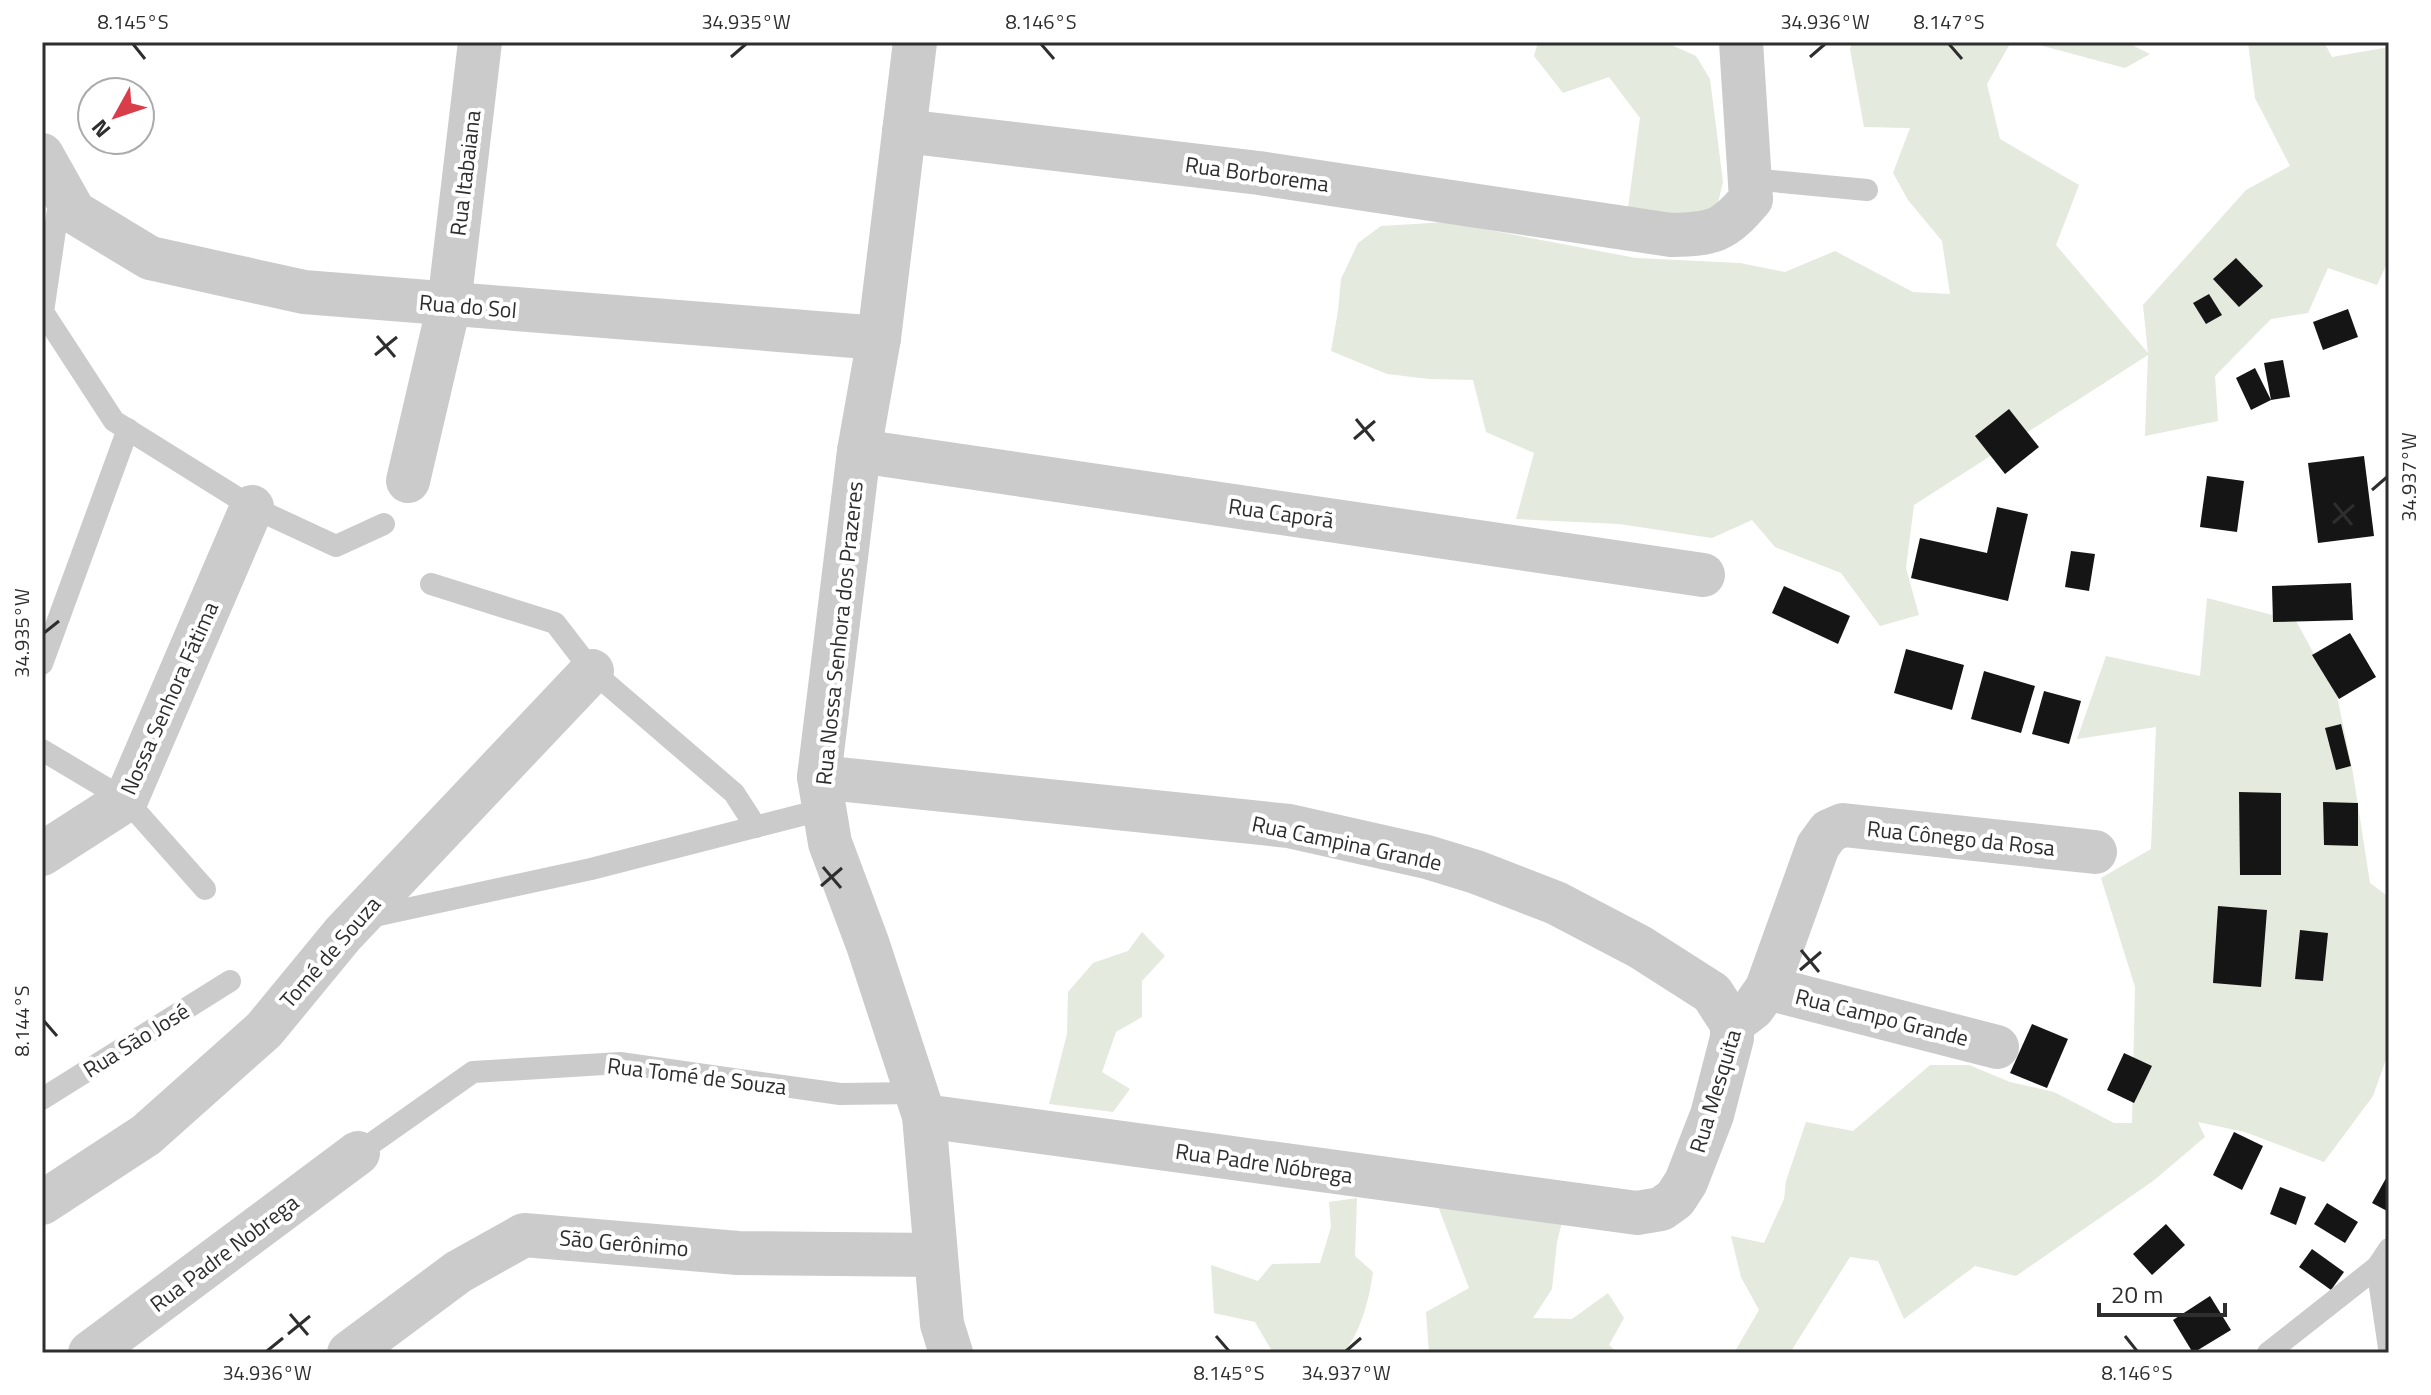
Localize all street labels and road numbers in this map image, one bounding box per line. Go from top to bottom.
street label: Rua Itabaiana [440,108,490,238]
street label: Rua Borborema [1183,147,1331,201]
street label: Rua do Sol [418,285,518,327]
street label: Rua Nossa Senhora dos Prazeres [806,479,872,787]
street label: Rua Caporã [1226,489,1336,537]
street label: Nossa Senhora Fátima [111,596,227,800]
street label: Rua Campina Grande [1249,806,1445,880]
street label: Rua Cônego da Rosa [1865,811,2057,865]
street label: Tomé de Souza [271,888,389,1016]
street label: Rua Campo Grande [1792,979,1972,1055]
street label: Rua São José [76,994,196,1086]
street label: Rua Mesquita [1680,1025,1750,1157]
street label: Rua Tomé de Souza [605,1048,789,1104]
street label: Rua Padre Nóbrega [1173,1134,1355,1192]
street label: Rua Padre Nobrega [142,1186,306,1320]
street label: São Gerônimo [558,1220,690,1266]

